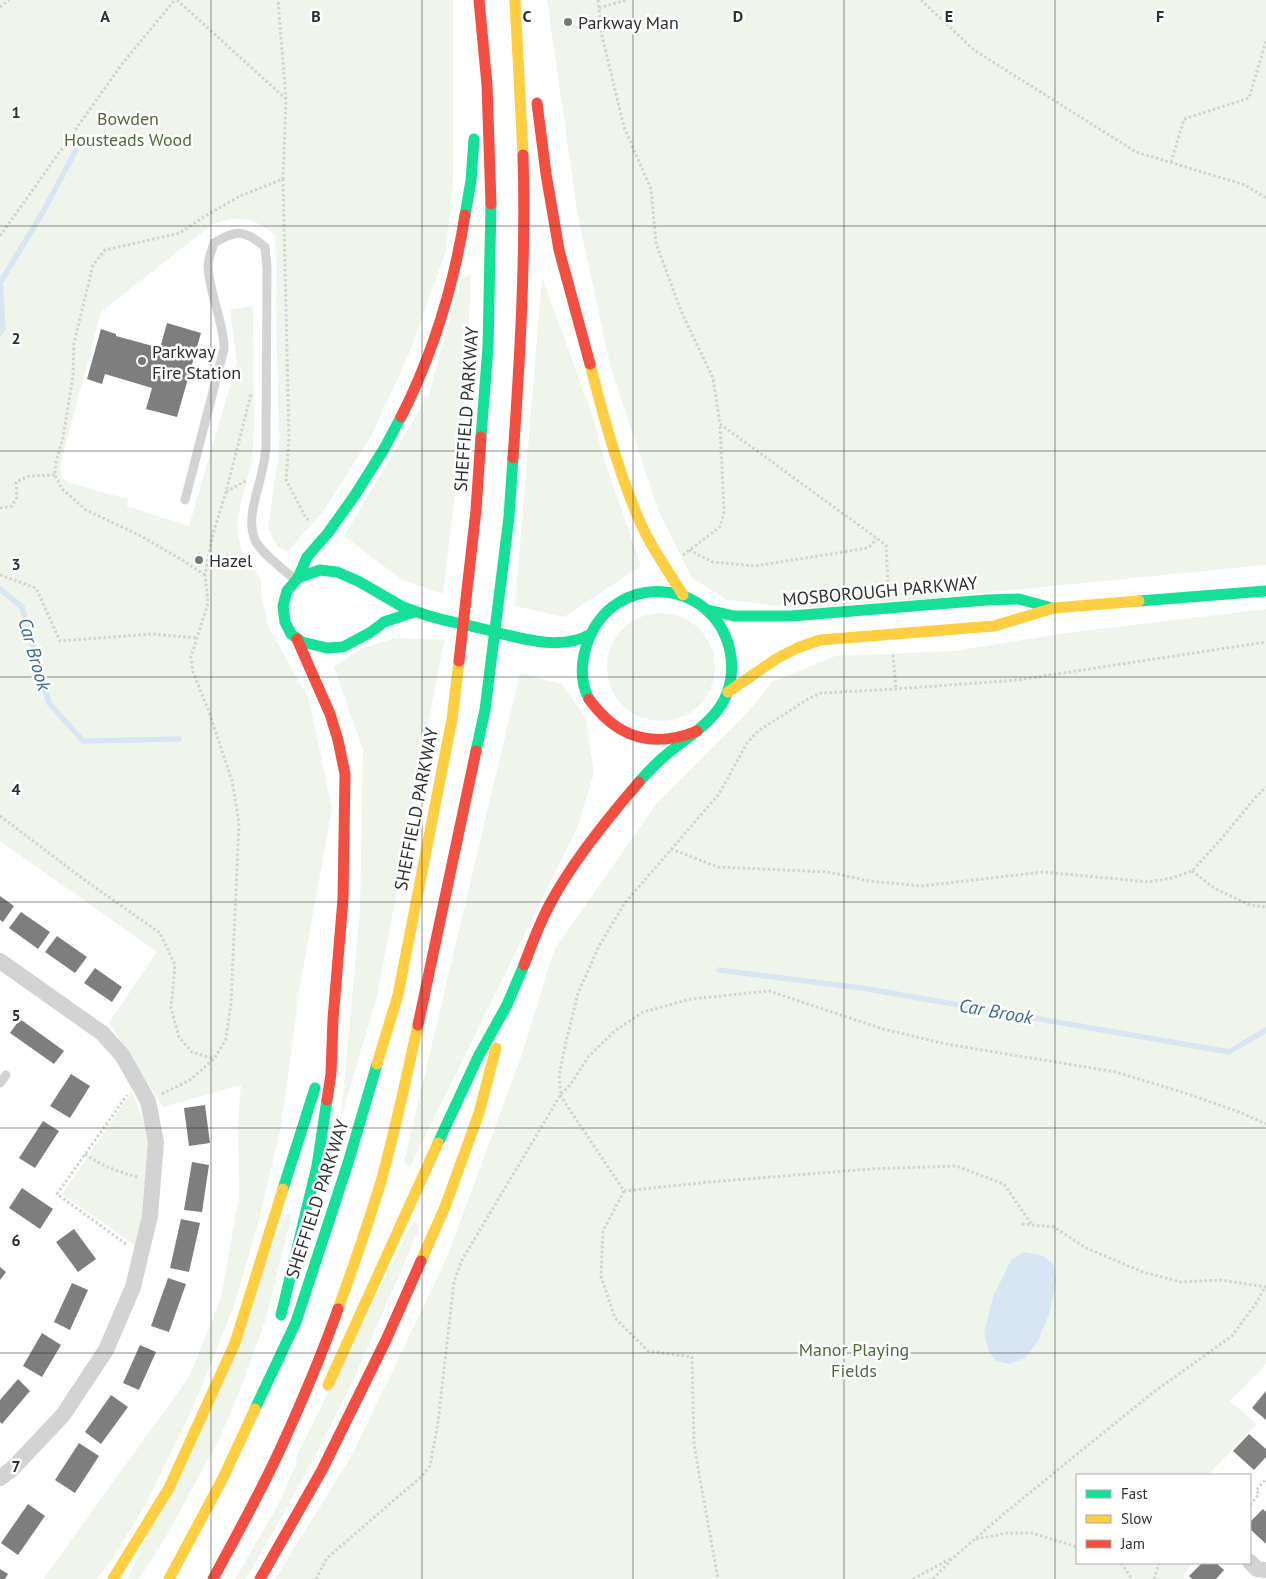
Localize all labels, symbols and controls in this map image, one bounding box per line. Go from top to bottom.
text: A [100,6,110,26]
text: B [311,6,321,26]
text: C [523,6,532,26]
text: D [733,6,743,26]
text: E [945,6,953,26]
text: F [1156,6,1164,26]
place label: Parkway Man [578,11,679,34]
marker: Parkway Man [562,16,574,28]
text: 1 [11,102,21,122]
park label: Bowden Housteads Wood [64,107,192,151]
street label: SHEFFIELD PARKWAY [449,326,483,492]
text: 2 [11,328,21,348]
place label: Parkway Fire Station [152,340,241,384]
marker: Parkway Fire Station [136,355,148,367]
place label: Hazel [209,549,253,572]
text: 3 [11,554,21,574]
marker: Hazel [193,554,205,566]
street label: MOSBOROUGH PARKWAY [782,571,978,611]
water label: Car Brook [13,615,57,694]
street label: SHEFFIELD PARKWAY [389,726,443,892]
text: 4 [11,779,21,799]
water label: Car Brook [957,993,1036,1030]
text: 5 [11,1005,21,1025]
street label: SHEFFIELD PARKWAY [280,1117,354,1281]
text: 6 [11,1230,21,1250]
park label: Manor Playing Fields [799,1338,909,1382]
text: 7 [11,1456,21,1476]
legend [1076,1474,1251,1564]
text: Fast [1121,1484,1148,1503]
text: Slow [1121,1509,1152,1528]
text: Jam [1120,1534,1145,1553]

